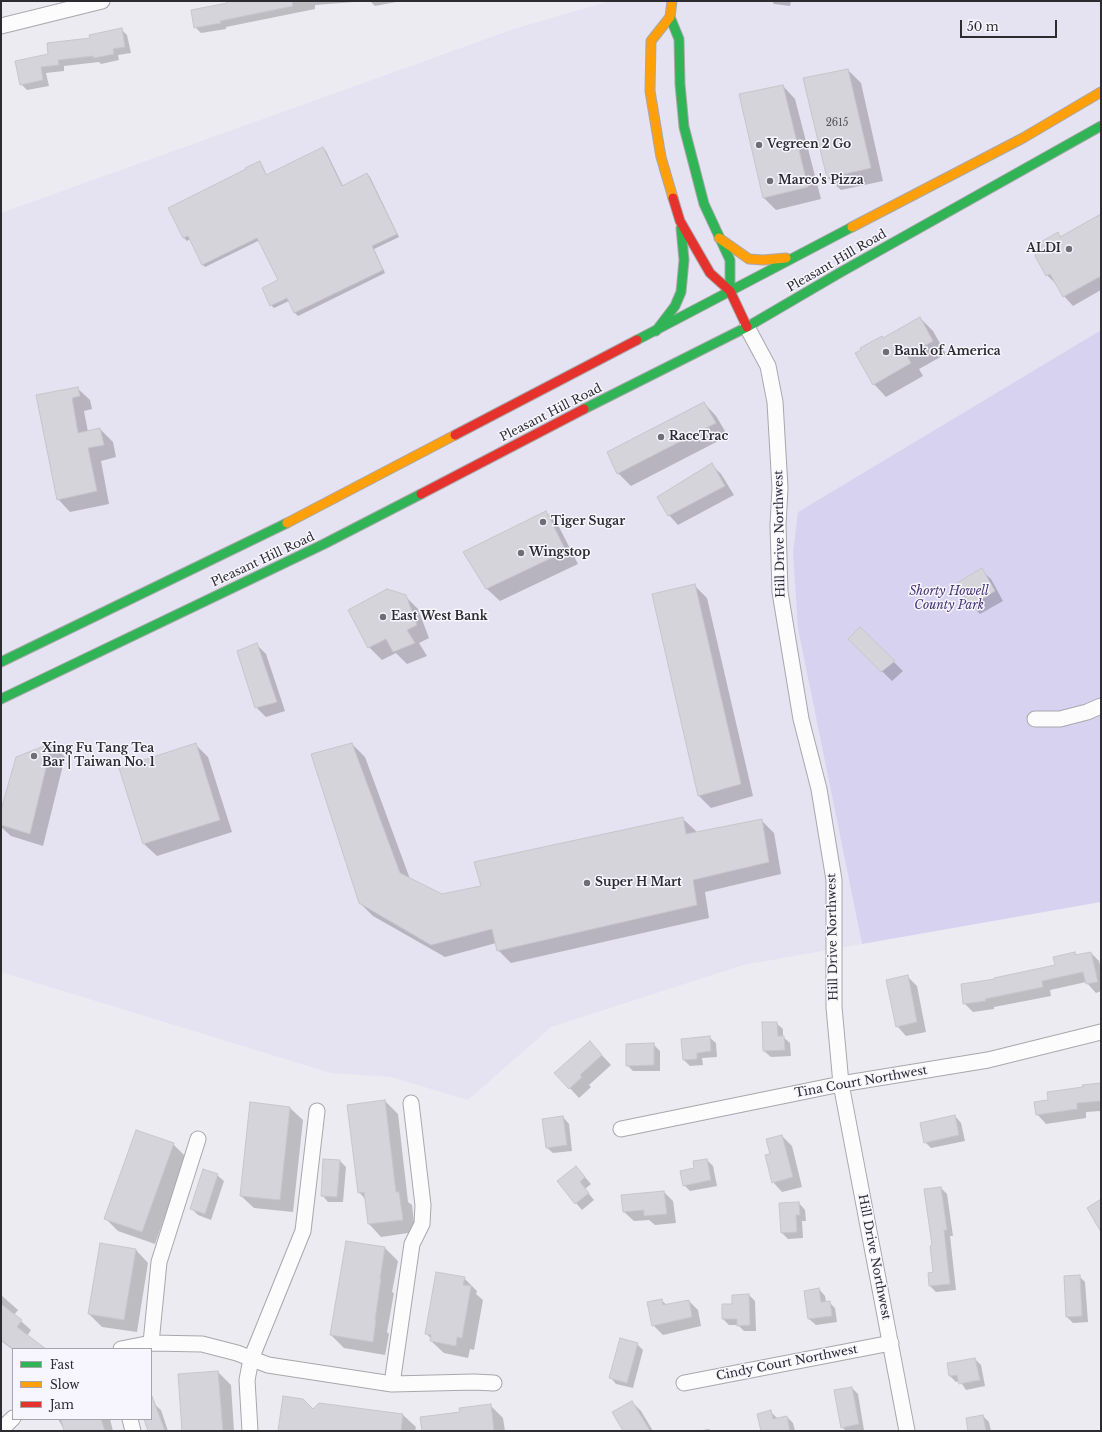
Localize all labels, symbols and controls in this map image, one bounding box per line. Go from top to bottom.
scale bar [962,12,1059,38]
text: 50 m [967,19,999,34]
house number: 2615 [826,117,848,129]
place label: Vegreen 2 Go [767,138,851,152]
marker: Vegreen 2 Go [754,140,764,150]
place label: Marco's Pizza [778,174,864,188]
marker: Marco's Pizza [765,176,775,186]
street label: Pleasant Hill Road [785,227,889,295]
place label: ALDI [1026,242,1061,256]
marker: ALDI [1064,244,1074,254]
place label: Bank of America [894,345,1001,359]
marker: Bank of America [881,347,891,357]
street label: Pleasant Hill Road [498,381,604,445]
place label: RaceTrac [669,430,728,444]
marker: RaceTrac [656,432,666,442]
street label: Hill Drive Northwest [772,470,788,598]
place label: Tiger Sugar [551,515,625,529]
marker: Tiger Sugar [538,517,548,527]
street label: Pleasant Hill Road [209,530,317,590]
place label: Wingstop [529,546,590,560]
marker: Wingstop [516,548,526,558]
park label: Shorty Howell County Park [909,585,989,613]
place label: East West Bank [391,610,488,624]
marker: East West Bank [378,612,388,622]
place label: Xing Fu Tang Tea Bar | Taiwan No. 1 [42,742,155,770]
marker: Xing Fu Tang Tea Bar | Taiwan No. 1 [29,751,39,761]
street label: Hill Drive Northwest [825,873,841,1001]
place label: Super H Mart [595,876,682,890]
marker: Super H Mart [582,878,592,888]
street label: Tina Court Northwest [794,1063,928,1101]
street label: Hill Drive Northwest [855,1193,893,1321]
street label: Cindy Court Northwest [715,1342,859,1384]
legend [12,1348,152,1420]
text: Fast [50,1357,74,1372]
text: Slow [50,1377,79,1392]
text: Jam [50,1397,74,1412]

